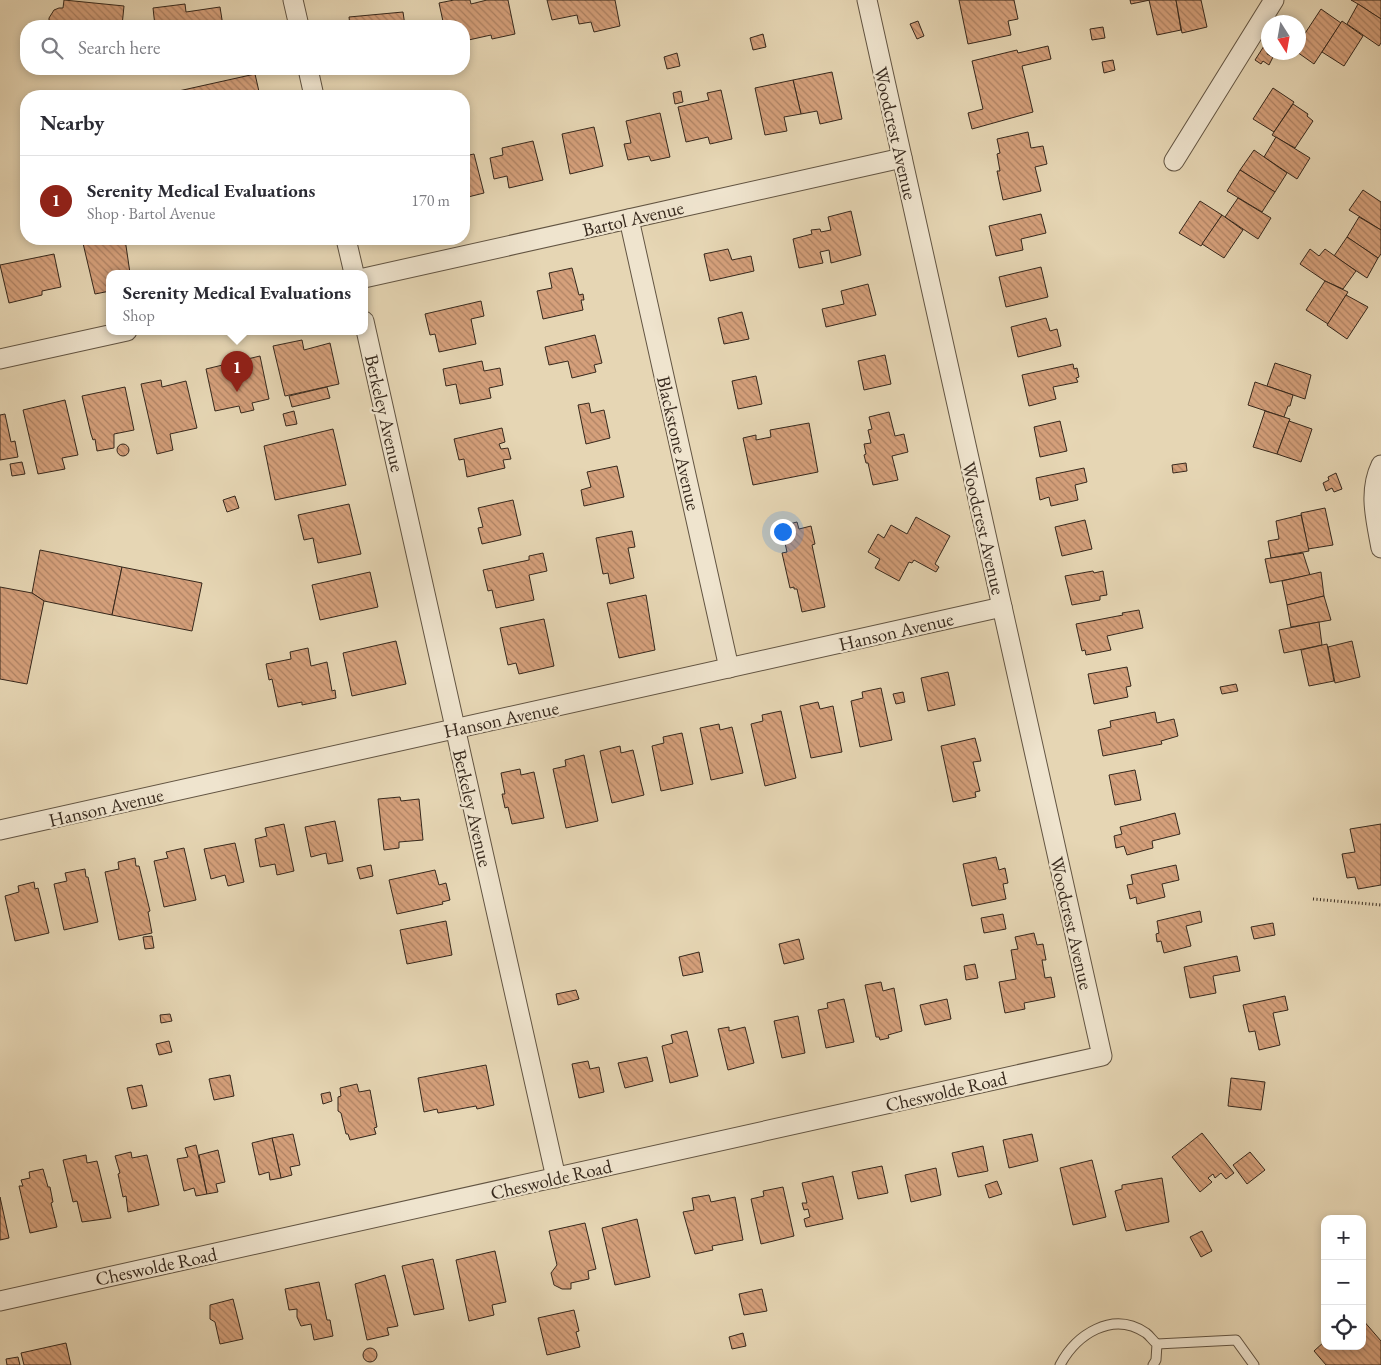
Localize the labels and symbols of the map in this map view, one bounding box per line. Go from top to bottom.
north arrow [1261,15,1306,60]
street label: Woodcrest Avenue [868,64,923,202]
street label: Bartol Avenue [580,195,686,242]
pin: 1 [221,351,253,392]
street label: Berkeley Avenue [359,352,410,474]
street label: Blackstone Avenue [651,373,706,513]
street label: Woodcrest Avenue [956,459,1011,597]
your location [770,519,796,545]
street label: Hanson Avenue [836,606,956,657]
street label: Hanson Avenue [441,695,561,744]
street label: Berkeley Avenue [447,747,498,869]
street label: Hanson Avenue [46,782,166,833]
street label: Woodcrest Avenue [1044,854,1099,992]
street label: Cheswolde Road [883,1065,1010,1118]
street label: Cheswolde Road [488,1153,615,1206]
street label: Cheswolde Road [93,1241,220,1292]

